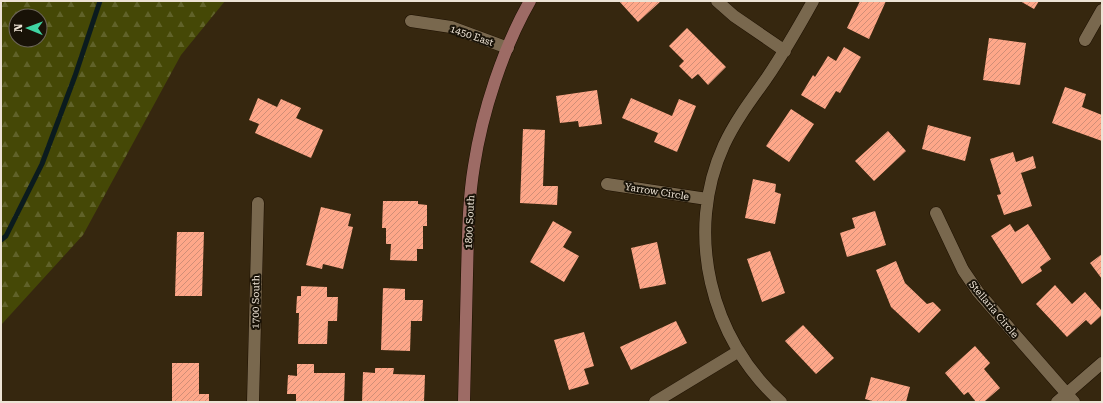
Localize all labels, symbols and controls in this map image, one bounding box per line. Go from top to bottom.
north arrow [8,8,48,48]
text: N [12,23,25,32]
street label: 1450 East [449,23,495,48]
street label: Yarrow Circle [624,181,690,202]
street label: 1800 South [463,194,476,249]
street label: 1700 South [250,274,261,329]
street label: Stellaria Circle [967,279,1021,340]

